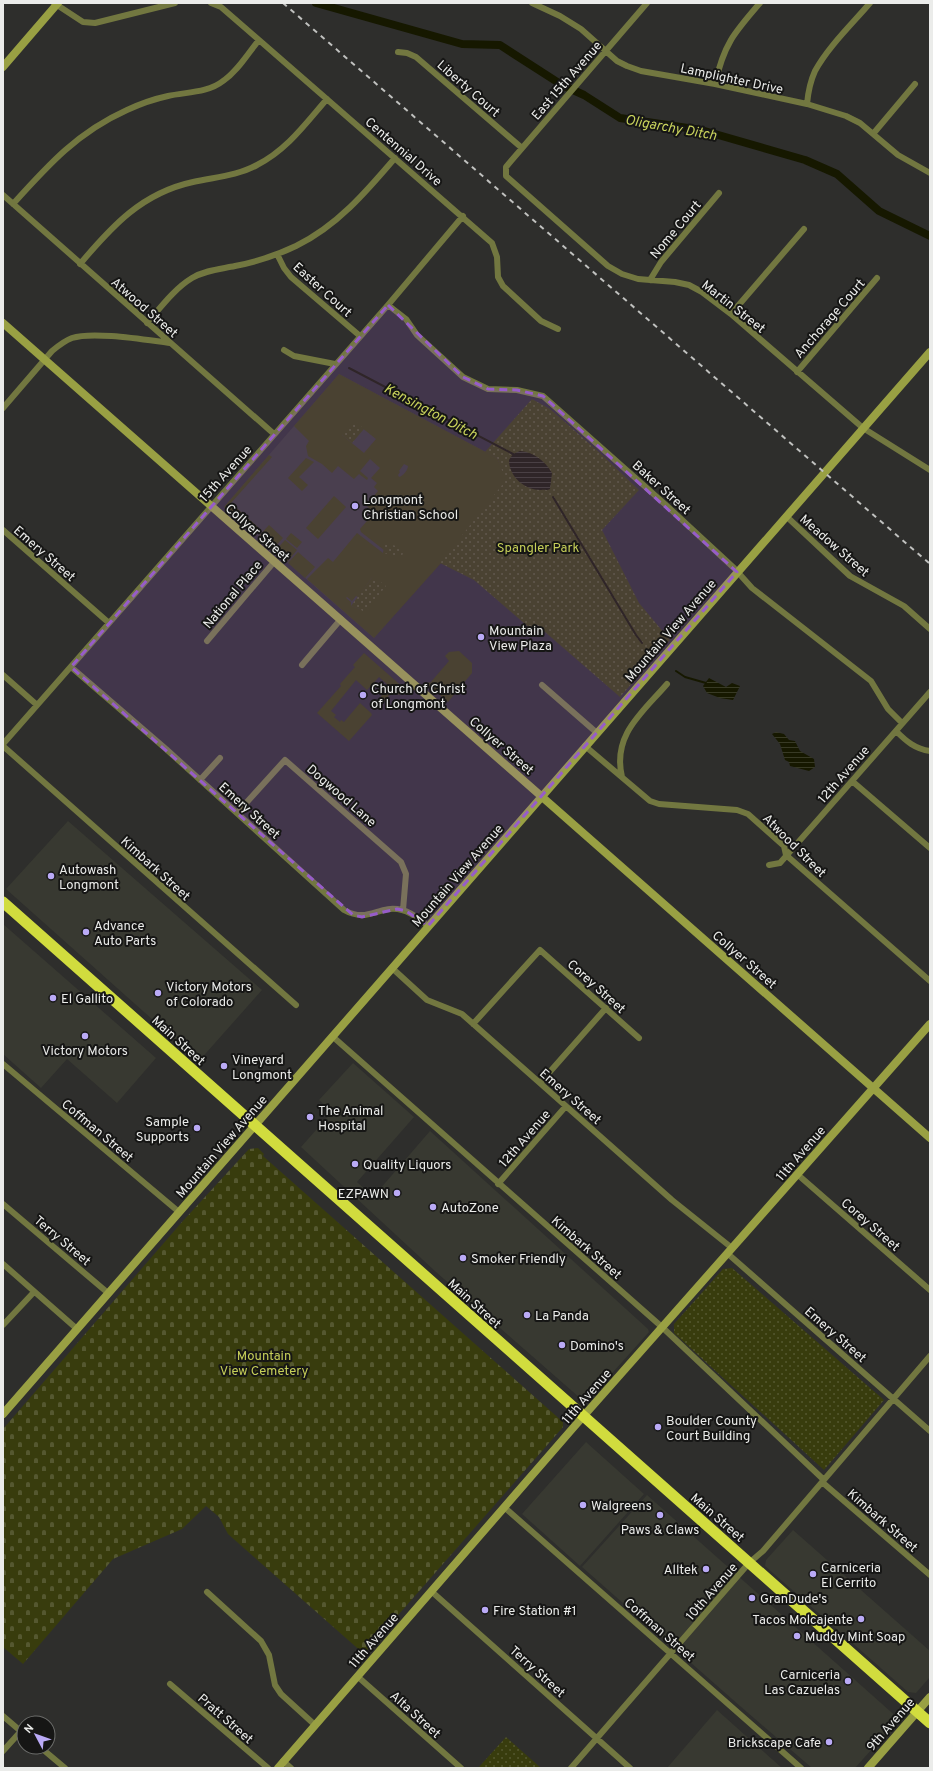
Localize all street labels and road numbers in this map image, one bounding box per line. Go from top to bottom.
street label: East 15th Avenue [529,39,606,124]
street label: Liberty Court [433,58,503,121]
street label: Lamplighter Drive [679,61,784,99]
street label: Centennial Drive [361,115,444,190]
street label: Nome Court [648,198,706,263]
street label: Easter Court [289,260,355,321]
street label: Atwood Street [107,275,181,342]
street label: Anchorage Court [792,276,869,362]
street label: Martin Street [698,278,768,337]
street label: 15th Avenue [197,443,256,506]
street label: Baker Street [628,458,693,519]
street label: Collyer Street [221,501,292,566]
street label: Meadow Street [796,512,872,581]
street label: Emery Street [9,523,78,586]
street label: National Place [201,558,267,632]
street label: Mountain View Avenue [623,577,721,686]
street label: Collyer Street [465,714,536,779]
street label: 12th Avenue [815,743,874,807]
street label: Dogwood Lane [303,762,379,831]
street label: Emery Street [215,780,283,843]
street label: Atwood Street [758,811,829,882]
street label: Mountain View Avenue [410,822,508,931]
street label: Kimbark Street [117,834,193,905]
street label: Collyer Street [708,928,779,993]
street label: Corey Street [563,957,628,1018]
street label: Main Street [148,1013,208,1070]
street label: Emery Street [535,1066,604,1129]
street label: Mountain View Avenue [174,1093,272,1202]
street label: Coffman Street [58,1097,136,1166]
street label: 12th Avenue [496,1107,555,1171]
street label: 11th Avenue [773,1124,830,1185]
street label: Corey Street [837,1196,902,1255]
street label: Terry Street [30,1213,94,1270]
street label: Kimbark Street [547,1214,624,1284]
street label: Main Street [444,1276,504,1333]
street label: Emery Street [800,1304,869,1367]
street label: 11th Avenue [559,1367,616,1428]
street label: Kimbark Street [843,1487,920,1557]
street label: Main Street [686,1491,747,1546]
street label: 10th Avenue [683,1560,742,1624]
street label: Coffman Street [620,1595,697,1666]
street label: 11th Avenue [346,1611,403,1672]
street label: Terry Street [506,1643,568,1702]
street label: Alta Street [386,1689,443,1742]
street label: Pratt Street [194,1691,256,1748]
street label: 9th Avenue [864,1695,919,1755]

